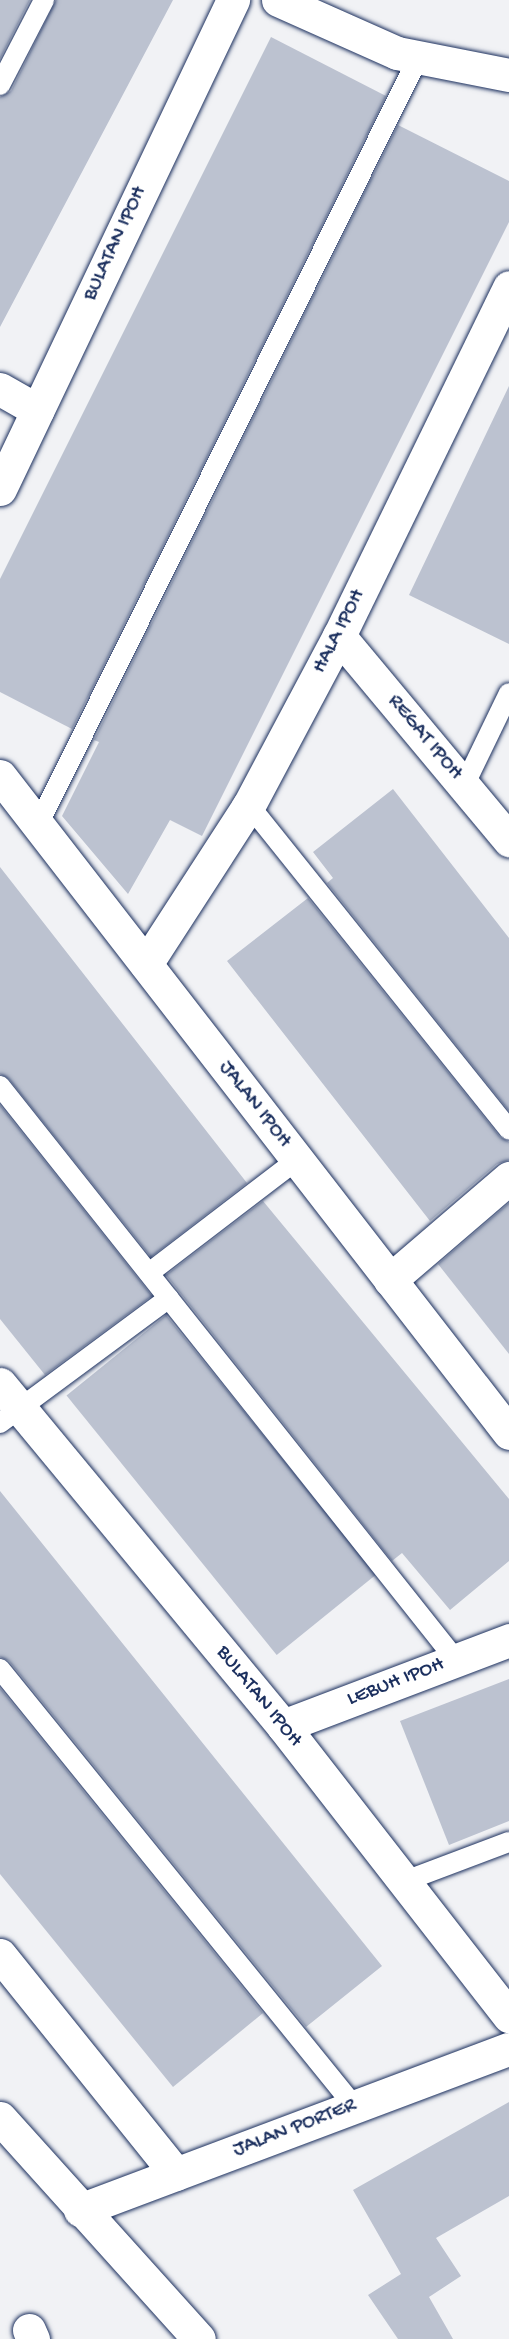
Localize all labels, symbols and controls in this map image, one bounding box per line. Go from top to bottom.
street label: BULATAN IPOH [79,183,153,305]
street label: HALA IPOH [308,586,372,678]
street label: REGAT IPOH [381,690,467,786]
street label: JALAN IPOH [212,1056,296,1154]
street label: BULATAN IPOH [209,1641,307,1753]
street label: LEBUH IPOH [344,1653,448,1713]
street label: JALAN PORTER [230,2094,360,2164]

